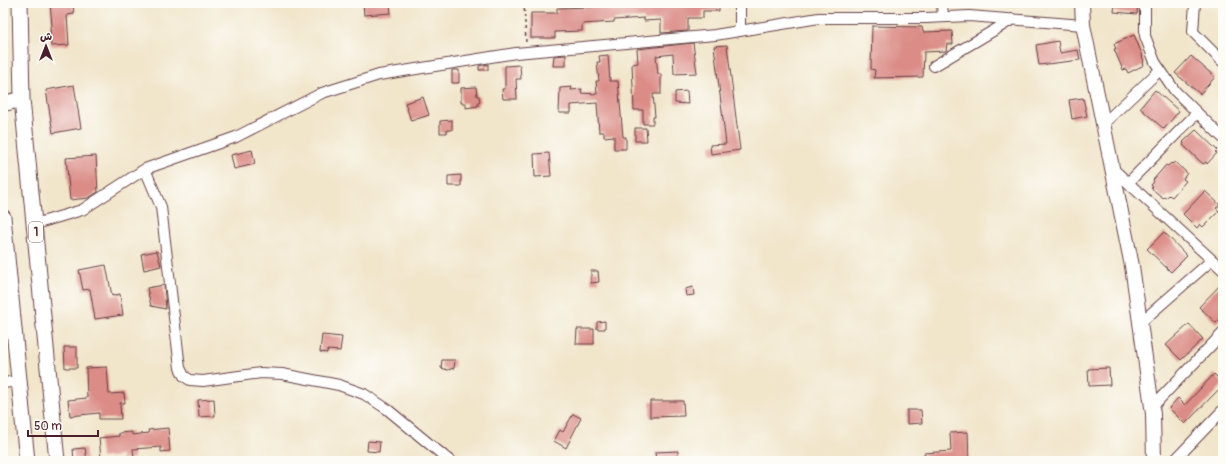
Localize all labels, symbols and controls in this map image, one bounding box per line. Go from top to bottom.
north arrow [26,26,66,66]
text: ش [40,30,52,43]
road number: 1 [29,222,43,242]
scale bar [28,412,98,438]
text: 50 m [34,419,62,434]

